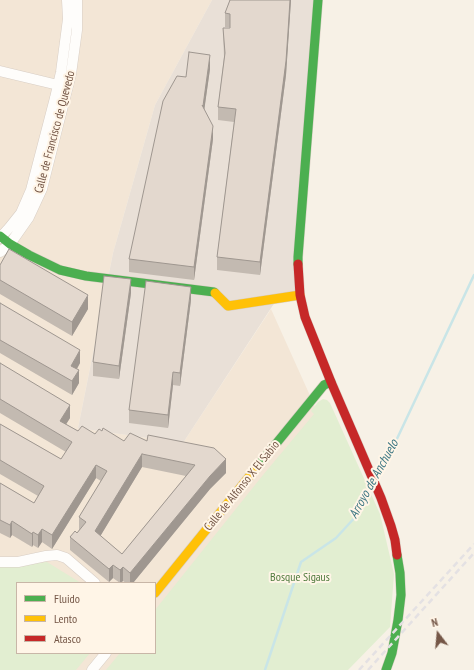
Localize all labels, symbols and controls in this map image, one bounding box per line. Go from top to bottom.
street label: Calle de Francisco de Quevedo [32,69,78,195]
water label: Arroyo de Anchuelo [346,437,402,521]
street label: Calle de Alfonso X El Sabio [201,438,283,534]
park label: Bosque Sigaus [270,571,330,585]
legend [16,582,156,654]
text: Fluido [54,591,80,606]
text: Lento [54,611,77,626]
north arrow [418,614,458,654]
text: N [430,615,439,630]
text: Atasco [54,631,81,646]

